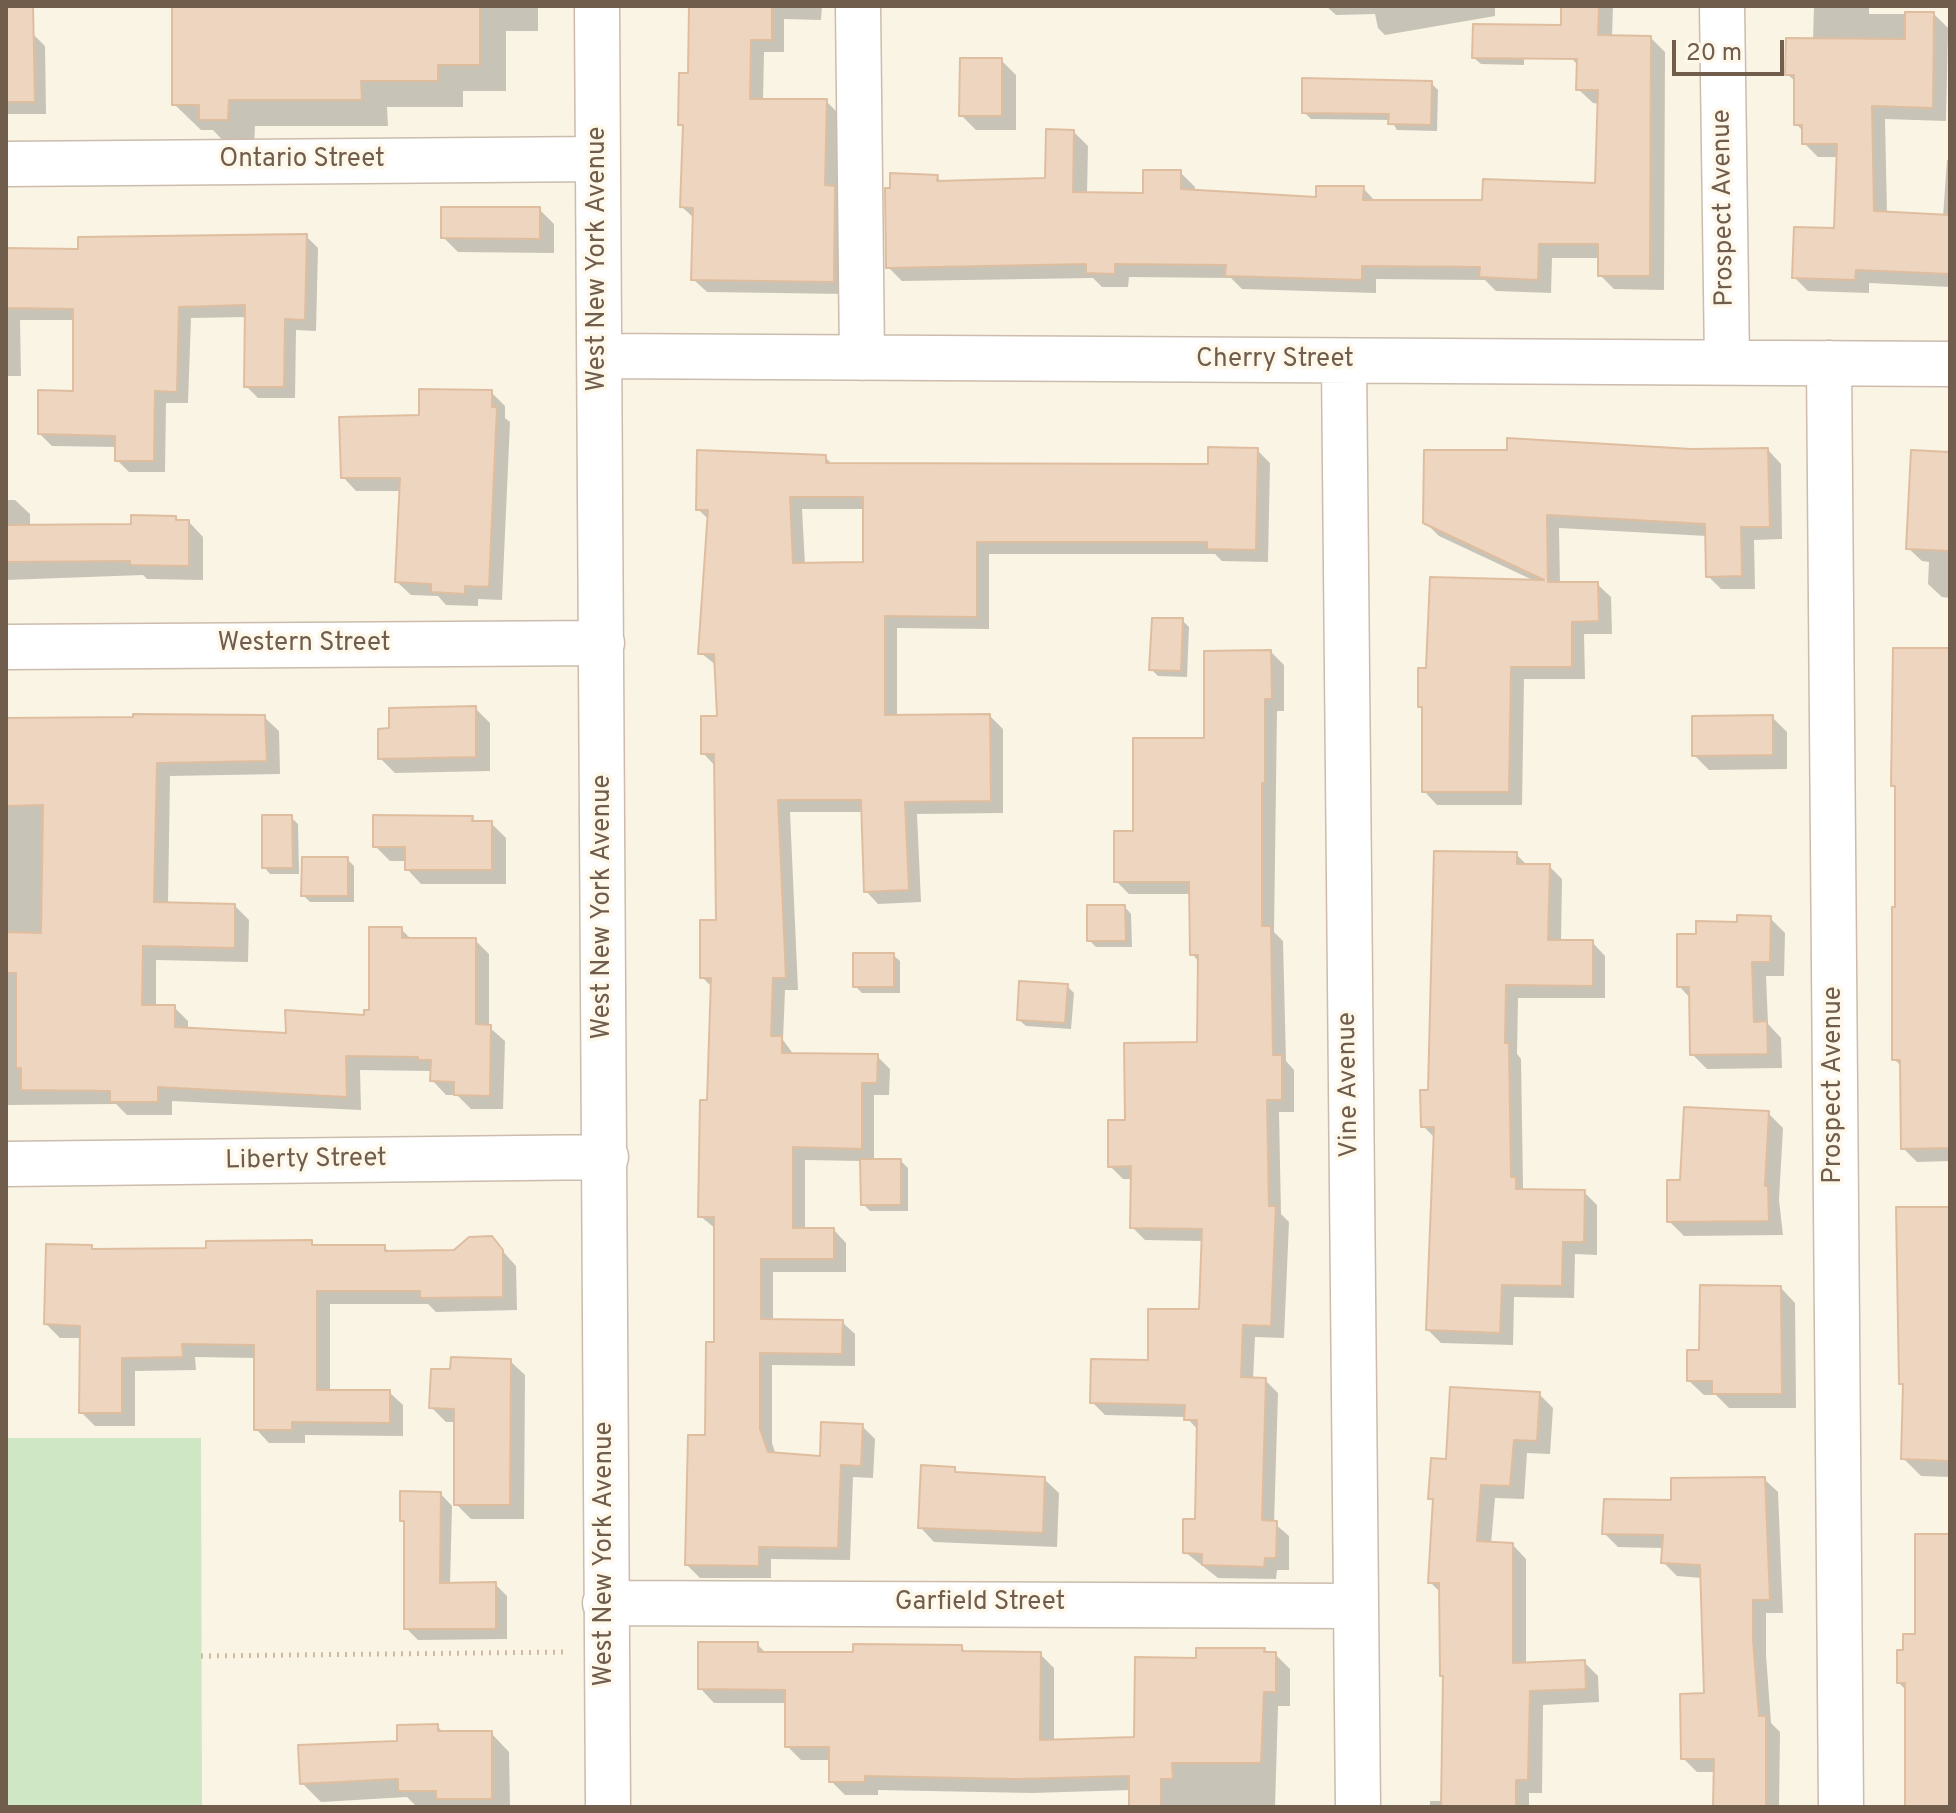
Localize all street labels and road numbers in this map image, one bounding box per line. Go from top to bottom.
street label: Prospect Avenue [1708,109,1742,307]
street label: West New York Avenue [583,126,615,392]
street label: Ontario Street [219,145,385,177]
street label: Cherry Street [1196,345,1354,377]
street label: Western Street [217,629,391,661]
street label: West New York Avenue [588,774,620,1040]
street label: Prospect Avenue [1819,986,1851,1184]
street label: Vine Avenue [1333,1012,1367,1158]
street label: Liberty Street [225,1144,387,1178]
street label: West New York Avenue [590,1421,622,1687]
street label: Garfield Street [895,1588,1065,1620]

